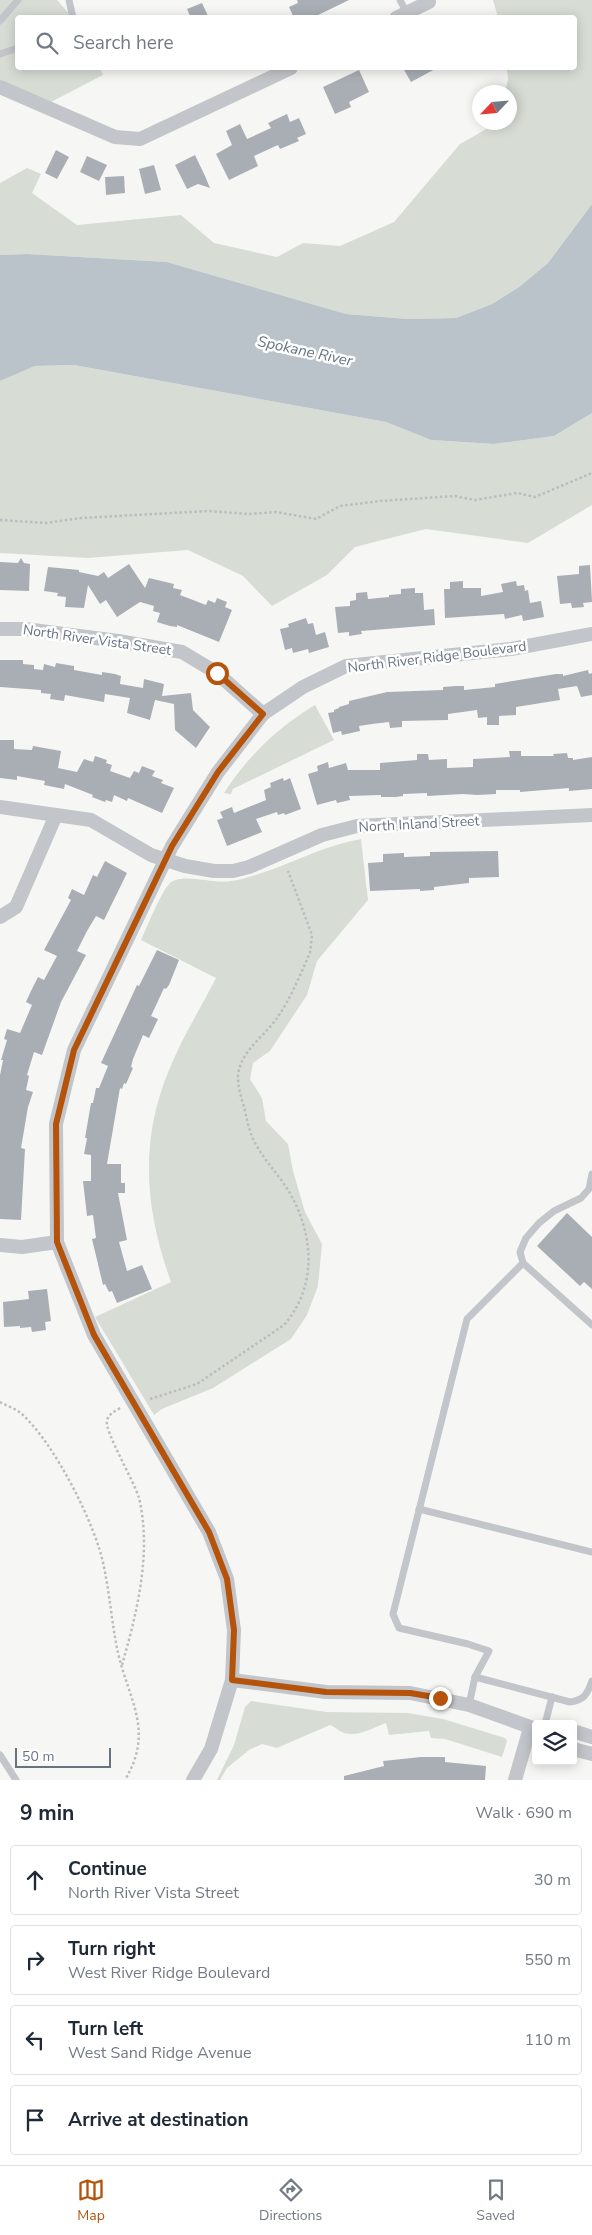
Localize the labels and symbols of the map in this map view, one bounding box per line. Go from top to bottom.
north arrow [472,85,517,130]
water label: Spokane River [256,331,355,371]
street label: North River Vista Street [22,620,172,660]
street label: North River Ridge Boulevard [347,637,527,677]
route start [206,662,229,685]
street label: North Inland Street [358,811,480,837]
route end [429,1687,452,1710]
scale bar [15,1745,111,1768]

